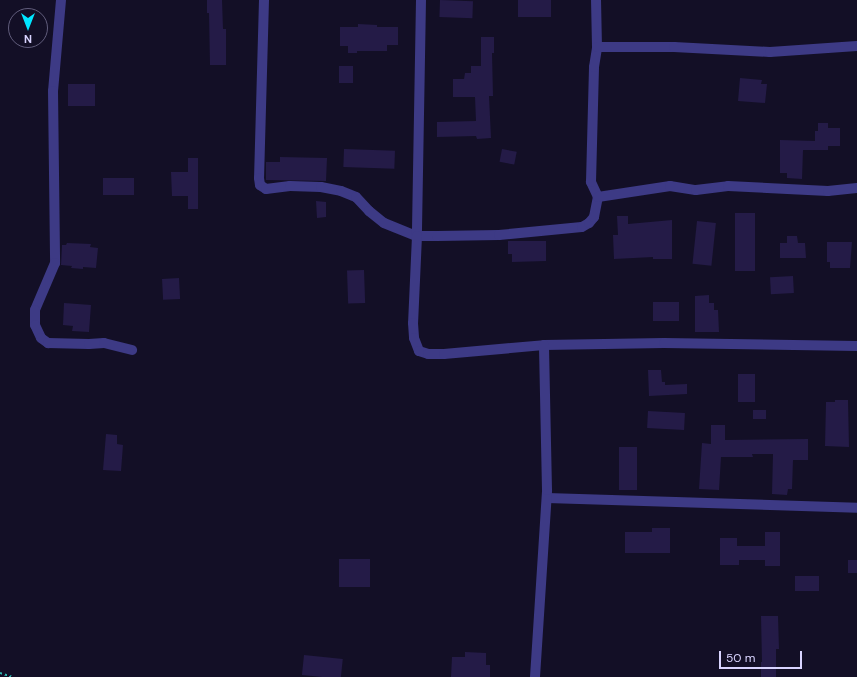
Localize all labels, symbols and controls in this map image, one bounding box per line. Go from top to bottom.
north arrow [8,8,48,48]
text: N [24,32,32,46]
scale bar [721,643,804,669]
text: 50 m [726,650,755,666]

